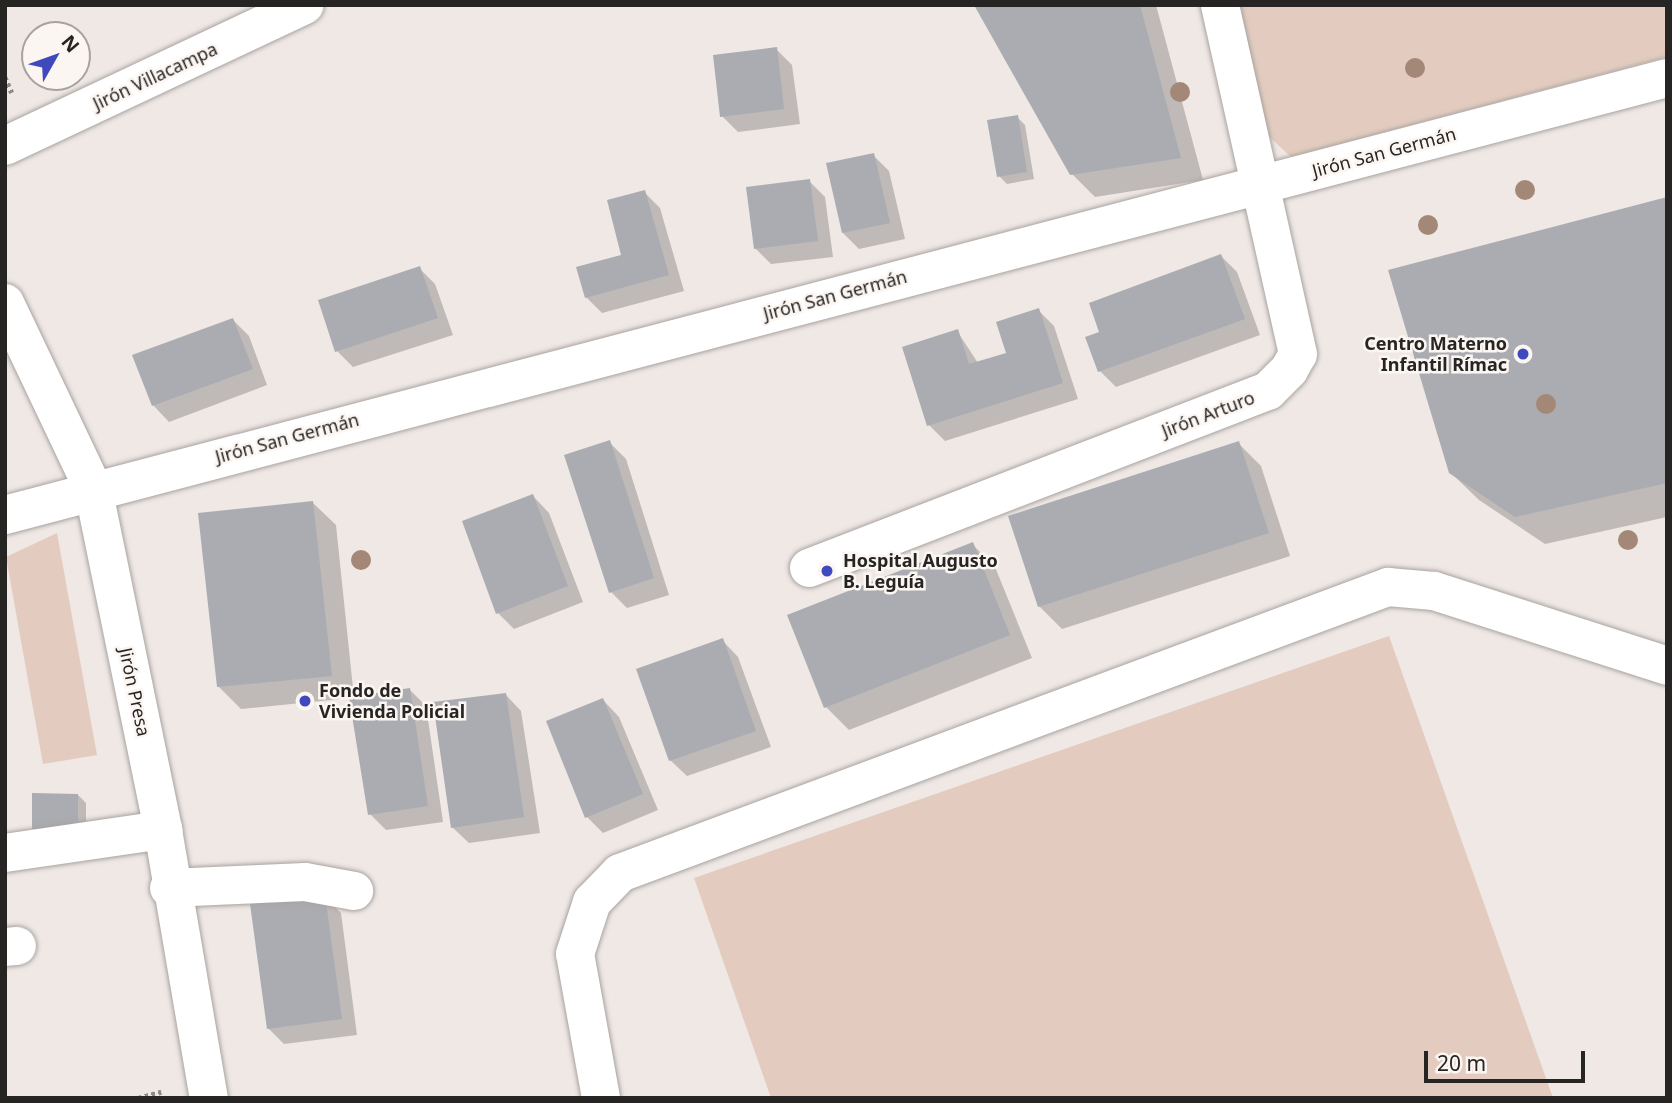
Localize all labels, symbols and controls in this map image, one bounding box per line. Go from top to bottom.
north arrow [21,21,91,91]
text: N [56,30,85,58]
street label: Jirón Villacampa [89,38,221,114]
street label: Jirón San Germán [1310,122,1458,182]
street label: Jirón San Germán [761,265,909,325]
place label: Centro Materno Infantil Rímac [1364,333,1507,376]
marker: Centro Materno Infantil Rímac [1513,344,1533,364]
street label: Jirón Arturo [1158,386,1258,442]
street label: Jirón San Germán [213,408,361,468]
place label: Hospital Augusto B. Leguía [843,550,998,592]
marker: Hospital Augusto B. Leguía [817,561,837,581]
street label: Jirón Presa [115,646,155,738]
place label: Fondo de Vivienda Policial [319,680,465,722]
marker: Fondo de Vivienda Policial [297,693,313,709]
scale bar [1427,1036,1588,1080]
text: 20 m [1437,1049,1486,1077]

